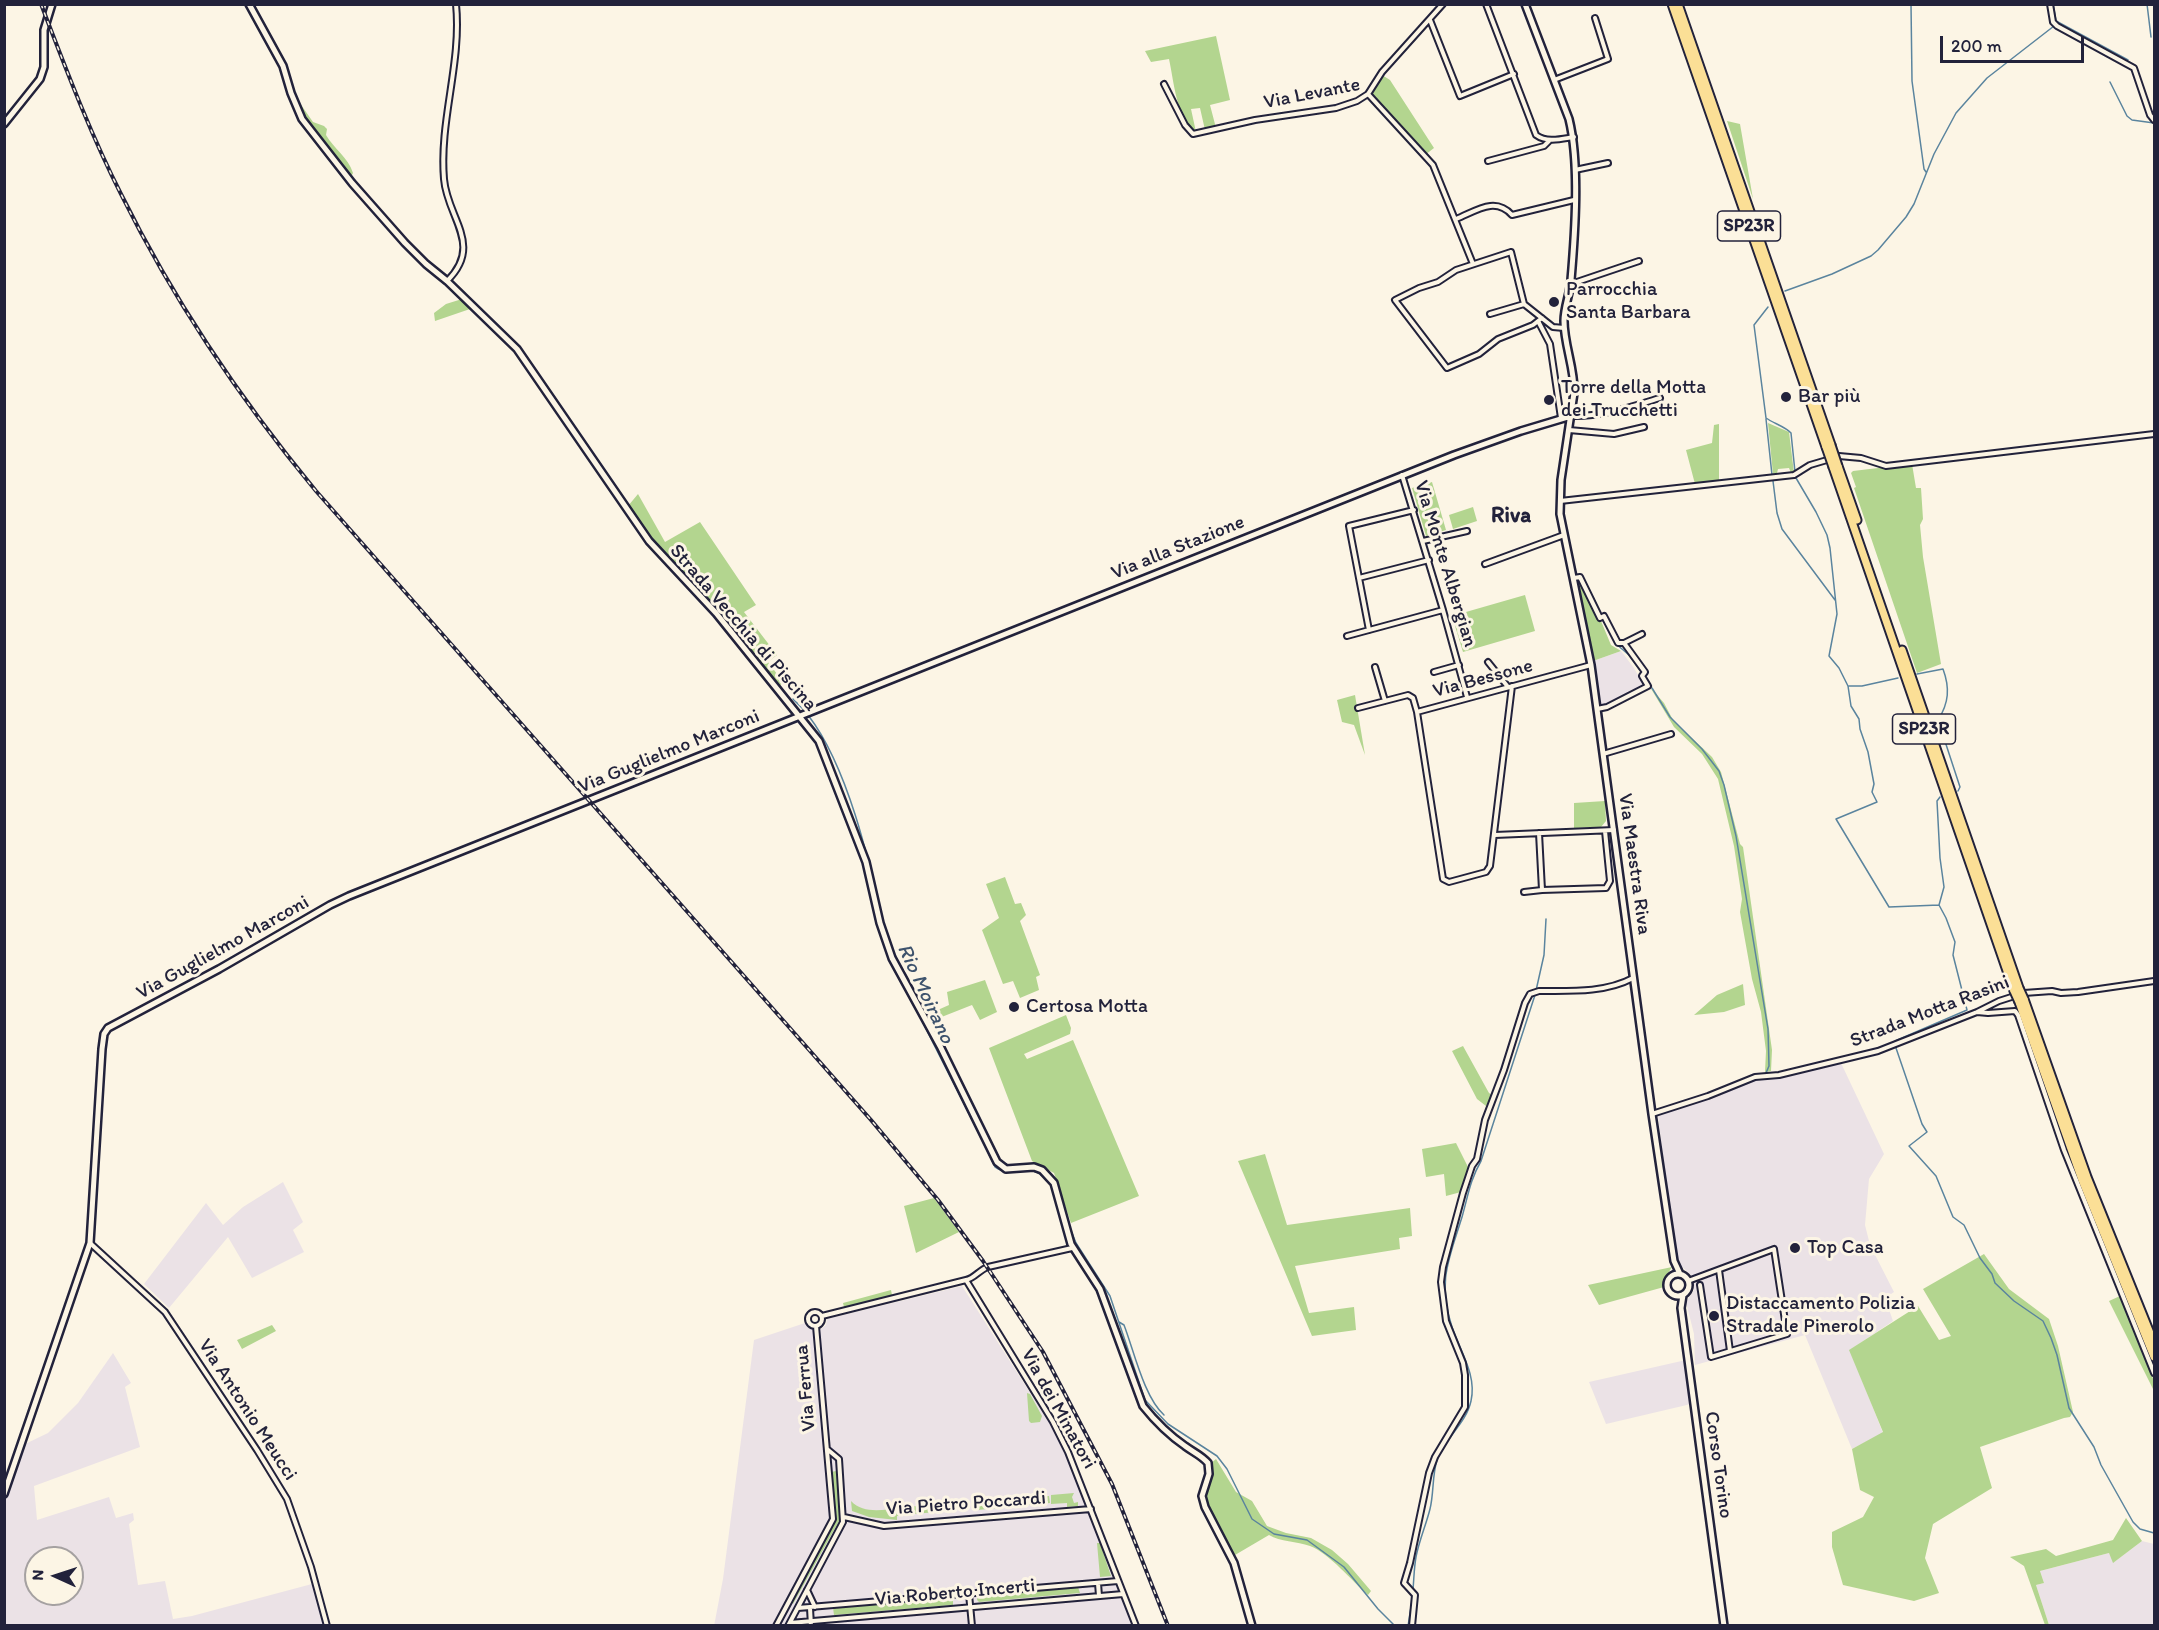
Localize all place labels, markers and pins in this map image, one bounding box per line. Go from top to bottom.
place label: Parrocchia Santa Barbara [1566,278,1691,325]
marker: Parrocchia Santa Barbara [1547,295,1561,309]
place label: Torre della Motta dei Trucchetti [1561,376,1706,423]
place label: Bar più [1798,385,1861,409]
marker: Bar più [1779,390,1793,404]
marker: Torre della Motta dei Trucchetti [1542,393,1556,407]
place label: Certosa Motta [1026,995,1148,1019]
marker: Certosa Motta [1007,1000,1021,1014]
place label: Top Casa [1807,1236,1884,1260]
marker: Top Casa [1788,1241,1802,1255]
place label: Distaccamento Polizia Stradale Pinerolo [1726,1292,1915,1339]
marker: Distaccamento Polizia Stradale Pinerolo [1707,1309,1721,1323]

